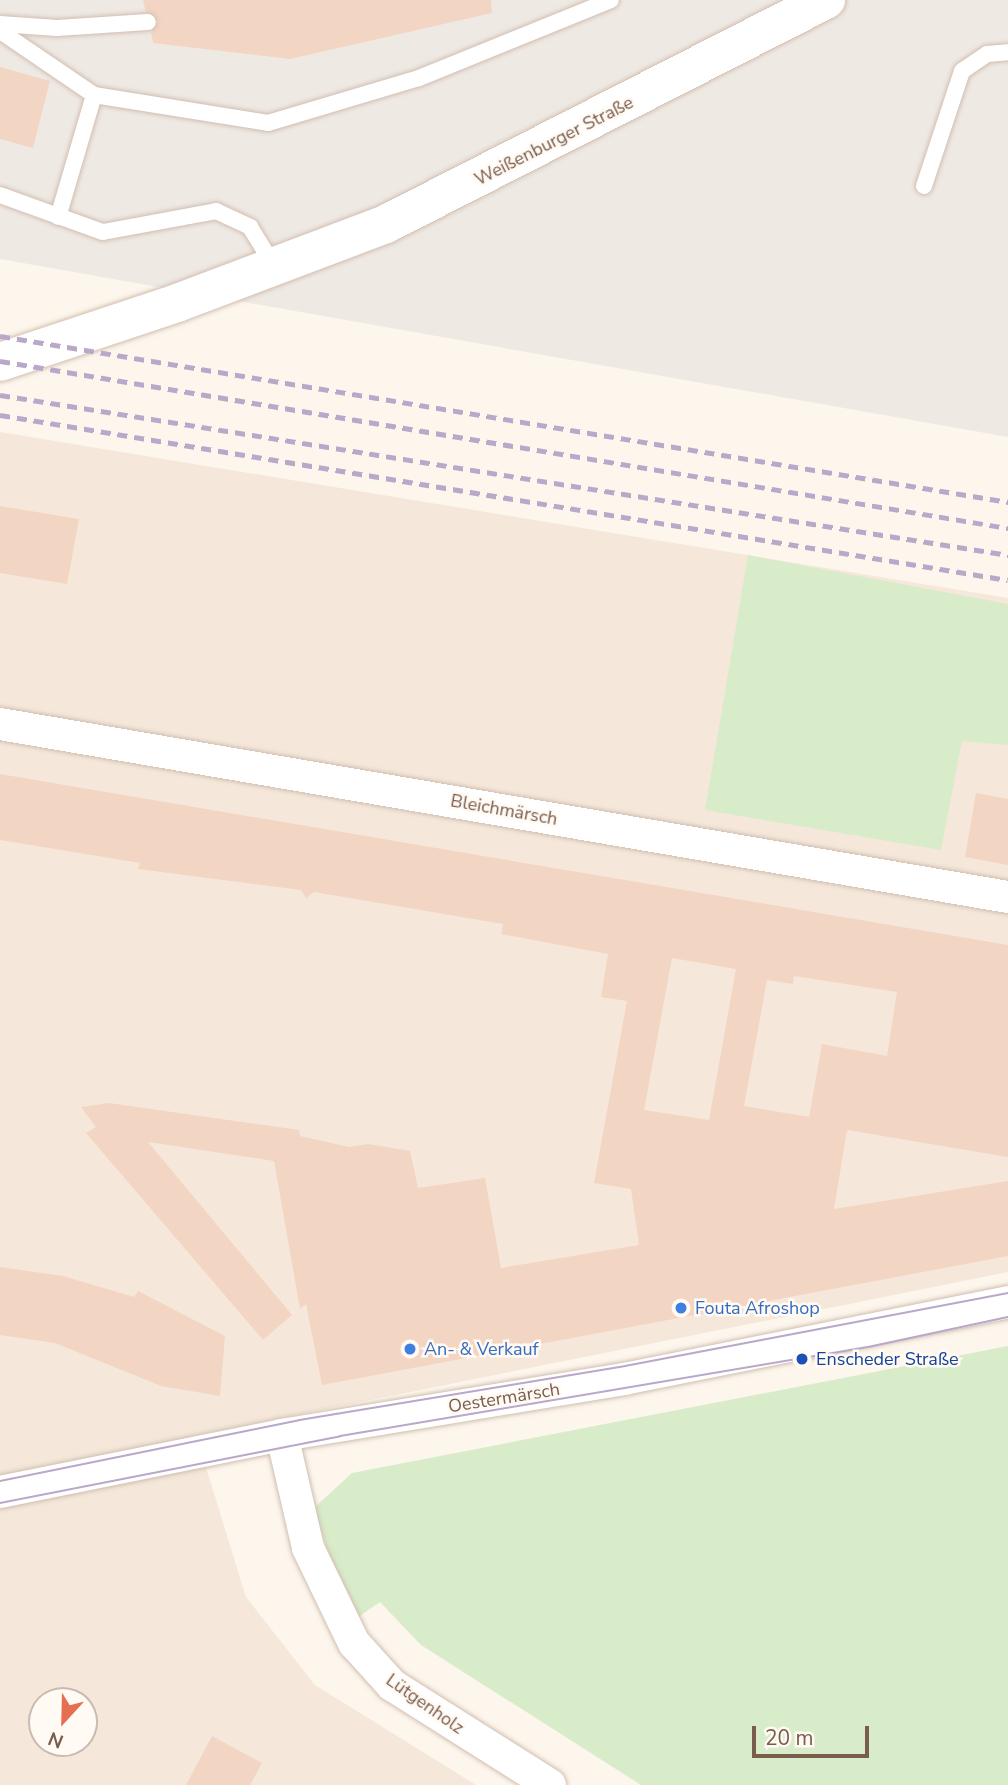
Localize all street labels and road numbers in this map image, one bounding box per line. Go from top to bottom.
street label: Weißenburger Straße [471,92,637,190]
street label: Bleichmärsch [449,790,559,830]
street label: Oestermärsch [447,1379,561,1417]
street label: Lütgenholz [382,1669,468,1739]

